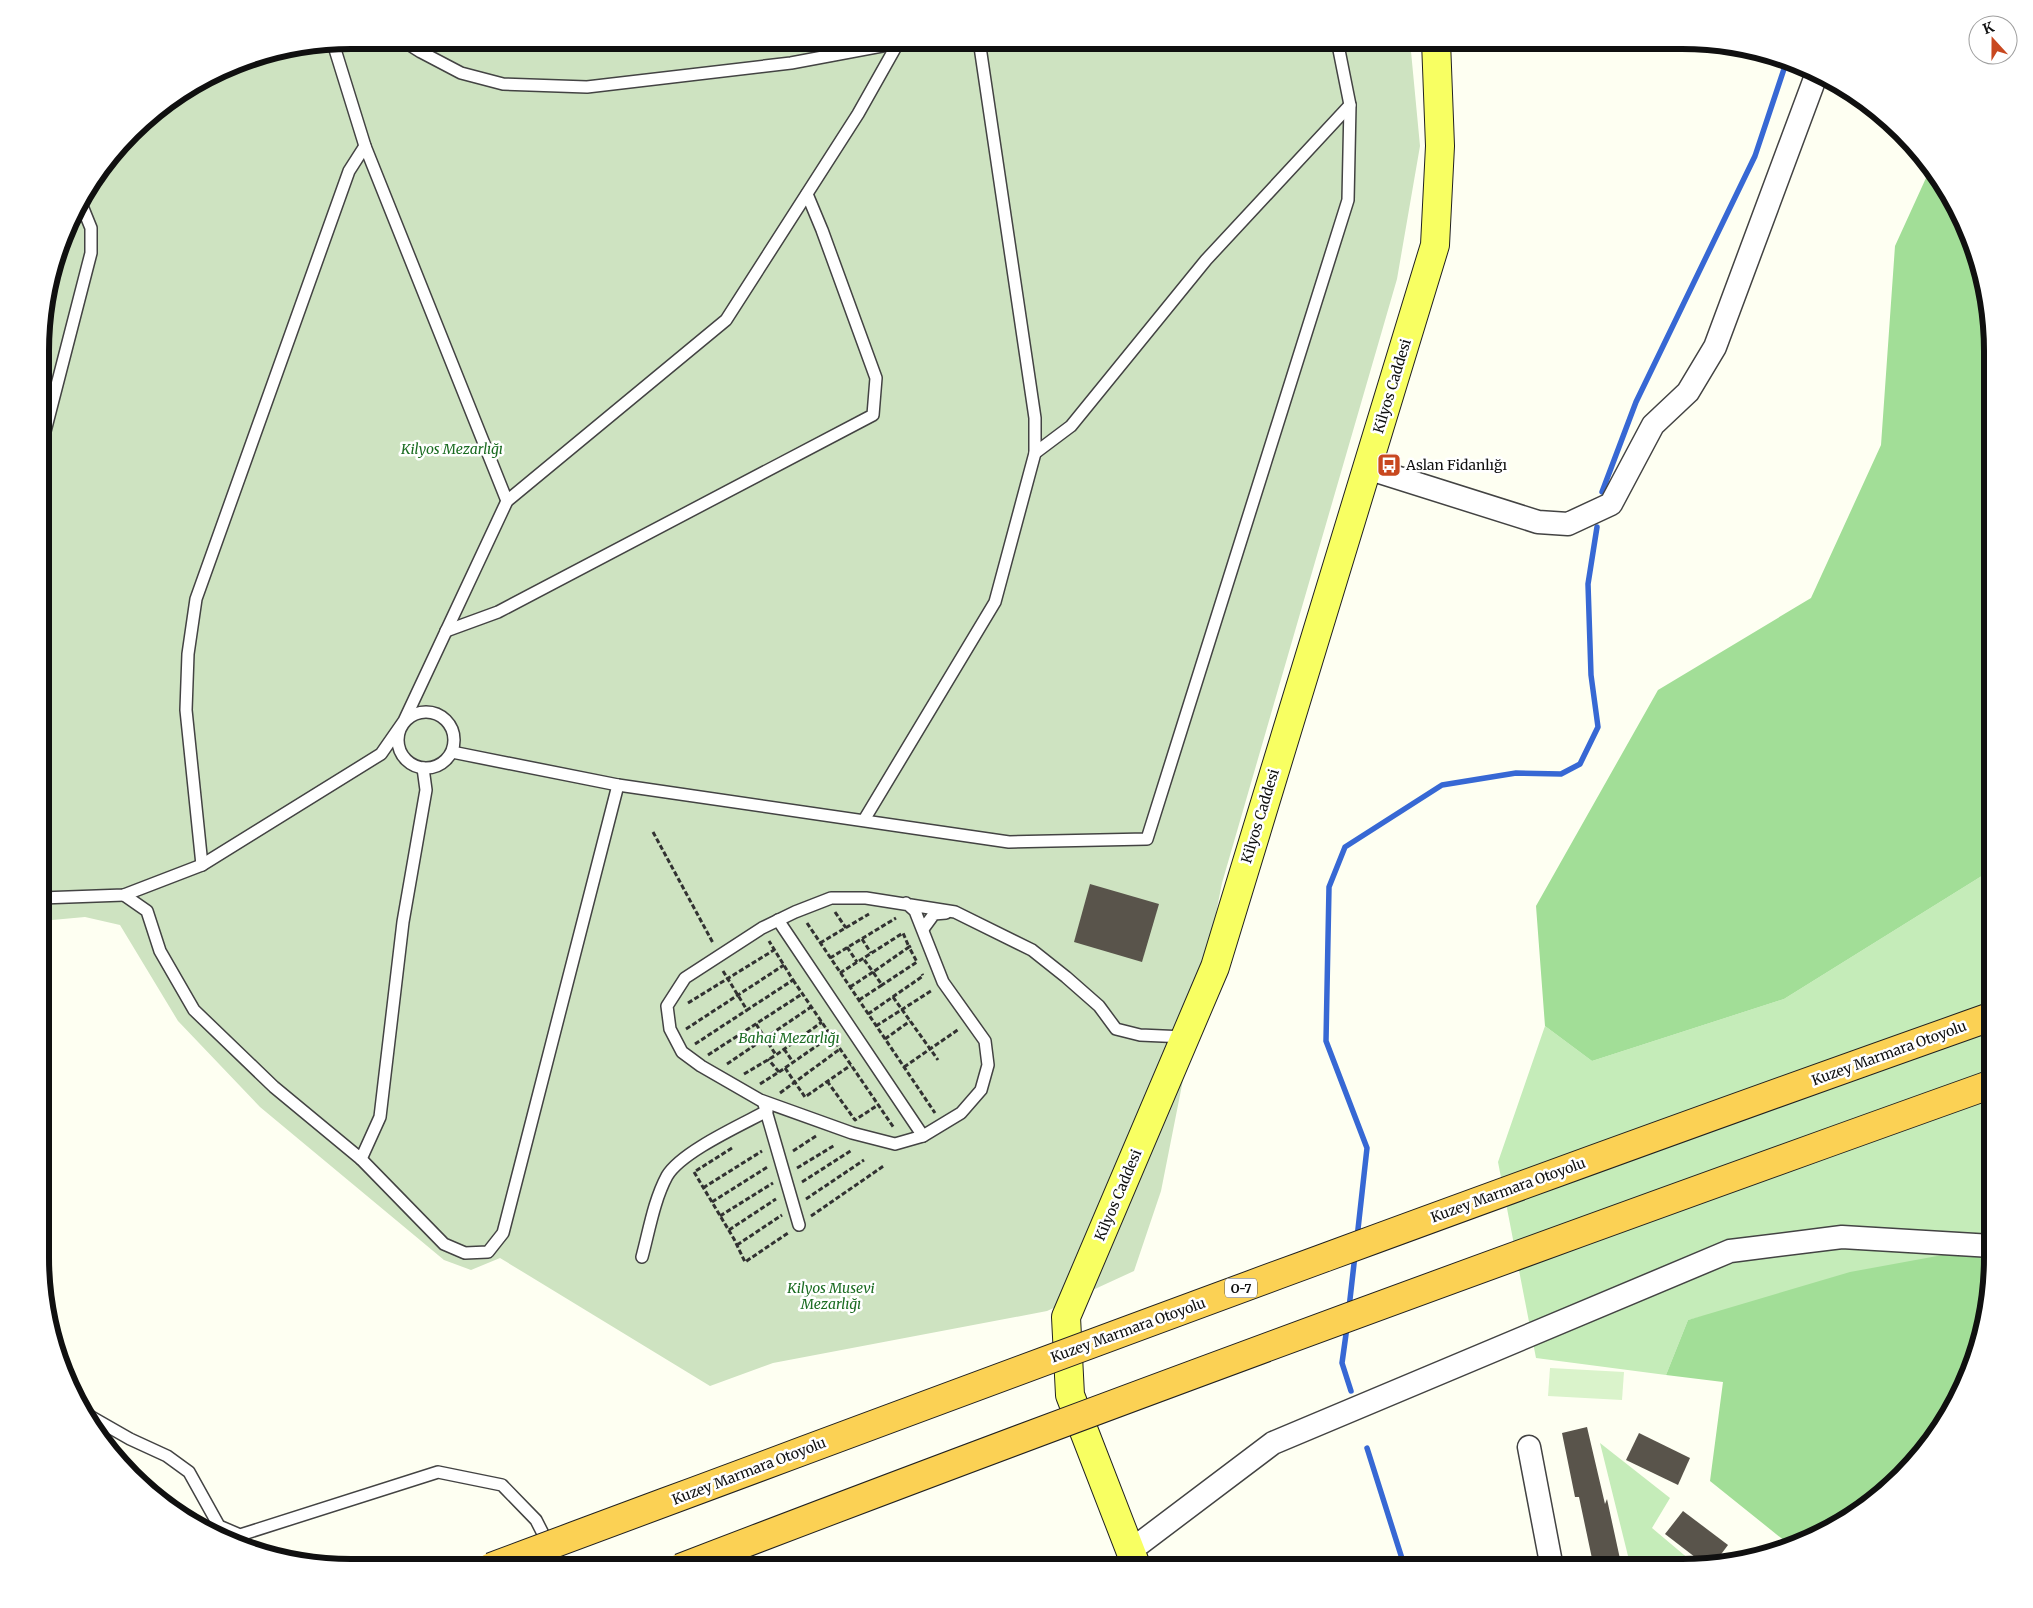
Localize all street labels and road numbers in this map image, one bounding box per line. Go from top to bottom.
street label: Kilyos Caddesi [1369,336,1415,435]
street label: Kilyos Caddesi [1237,766,1283,865]
street label: Kuzey Marmara Otoyolu [1809,1017,1969,1089]
street label: Kilyos Caddesi [1091,1146,1146,1243]
street label: Kuzey Marmara Otoyolu [1428,1154,1588,1226]
road number: O-7 [1225,1278,1257,1298]
street label: Kuzey Marmara Otoyolu [1048,1294,1208,1366]
street label: Kuzey Marmara Otoyolu [669,1433,829,1509]

